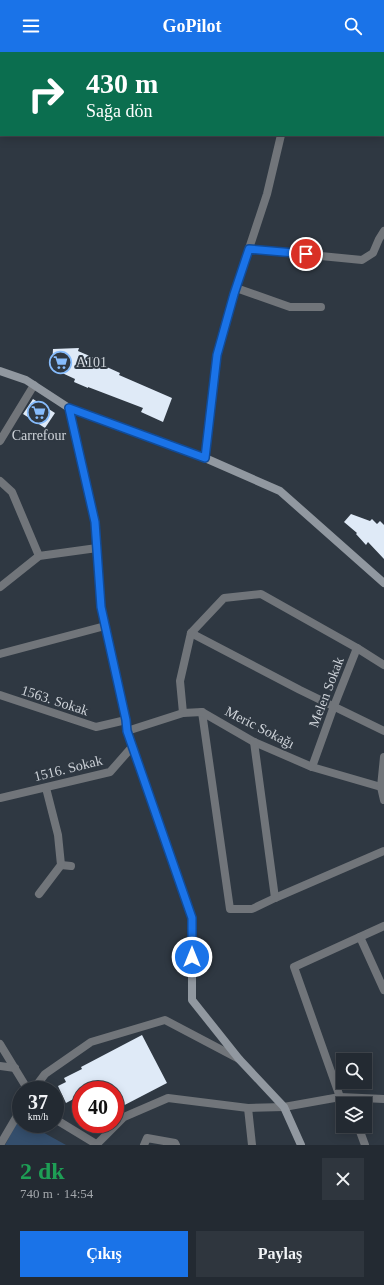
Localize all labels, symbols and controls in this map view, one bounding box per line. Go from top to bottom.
icon: menu [20,15,42,37]
icon: search [342,15,364,37]
text: GoPilot [163,16,222,36]
icon: right [20,68,72,120]
text: 430 m [86,68,158,99]
text: Sağa dön [86,101,153,121]
pin [289,237,323,271]
icon: arrive [295,243,317,265]
supermarket icon: A101 [47,349,73,375]
place label: A101 [76,355,107,370]
supermarket icon: Carrefour [26,400,52,426]
place label: Carrefour [12,428,67,443]
street label: Melen Sokak [306,655,347,730]
street label: 1563. Sokak [19,683,90,718]
street label: Meric Sokağı [223,704,297,751]
street label: 1516. Sokak [32,753,104,784]
position arrow [171,936,213,978]
map controls [336,1053,372,1133]
button: search [336,1053,372,1089]
speed limit sign: 40 [72,1081,124,1133]
text: 37 [28,1091,48,1113]
button: layers [336,1097,372,1133]
text: km/h [28,1111,48,1122]
text: 2 dk [20,1158,65,1184]
button: close [322,1158,364,1200]
text: 740 m · 14:54 [20,1186,93,1201]
button: Çıkış [20,1231,188,1277]
button: Paylaş [196,1231,364,1277]

